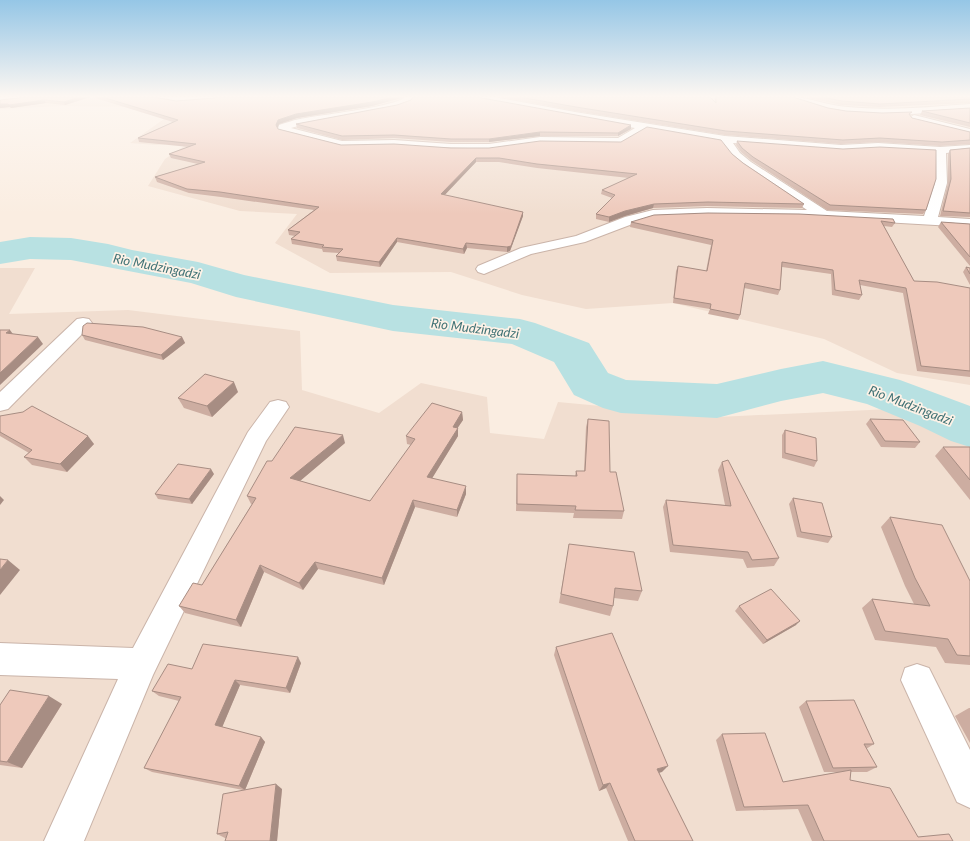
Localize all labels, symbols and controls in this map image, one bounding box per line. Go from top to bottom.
water label: Rio Mudzingadzi [112,250,202,282]
water label: Rio Mudzingadzi [430,315,520,341]
water label: Rio Mudzingadzi [867,382,955,428]

